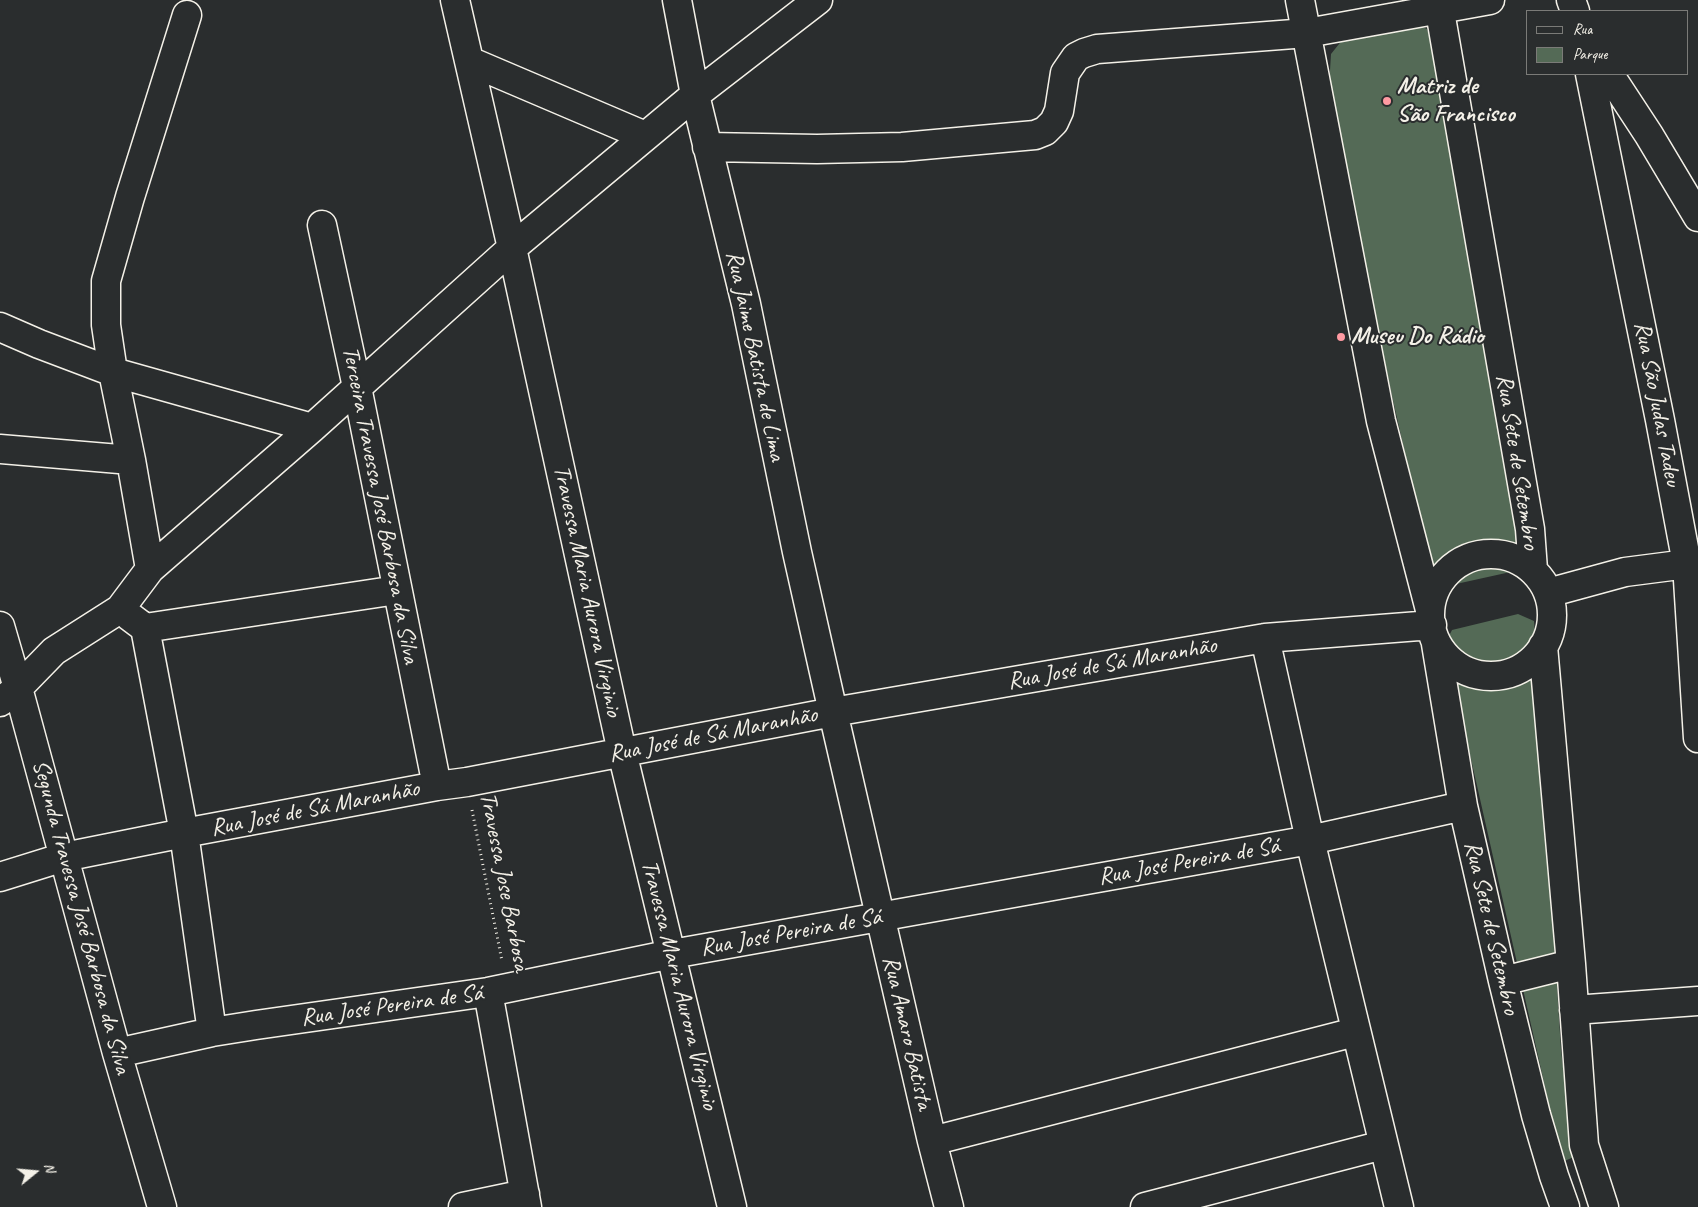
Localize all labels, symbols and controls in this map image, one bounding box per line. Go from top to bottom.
legend [1526,10,1688,75]
text: Rua [1573,20,1592,39]
text: Parque [1573,45,1607,64]
place label: Matriz de São Francisco [1397,73,1515,129]
marker: Matriz de São Francisco [1381,95,1393,107]
street label: Rua Jaime Batista de Lima [719,248,791,464]
street label: Rua São Judas Tadeu [1627,319,1687,489]
place label: Museu Do Rádio [1351,323,1484,351]
marker: Museu Do Rádio [1335,331,1347,343]
street label: Terceira Travessa José Barbosa da Silva [335,344,425,666]
street label: Rua Sete de Setembro [1489,372,1545,552]
street label: Travessa Maria Aurora Virginio [546,463,628,719]
street label: Rua José de Sá Maranhão [1005,631,1219,697]
street label: Rua José de Sá Maranhão [606,701,820,769]
street label: Segunda Travessa José Barbosa da Silva [25,757,137,1077]
street label: Rua José de Sá Maranhão [208,775,422,843]
street label: Travessa Jose Barbosa [473,790,535,974]
street label: Rua José Pereira de Sá [1096,832,1282,892]
street label: Rua Sete de Setembro [1457,839,1525,1017]
street label: Travessa Maria Aurora Virginio [634,857,724,1113]
street label: Rua José Pereira de Sá [698,903,884,963]
street label: Rua Amaro Batista [875,953,939,1113]
street label: Rua José Pereira de Sá [299,979,485,1033]
north arrow [10,1147,60,1197]
text: N [40,1161,59,1174]

